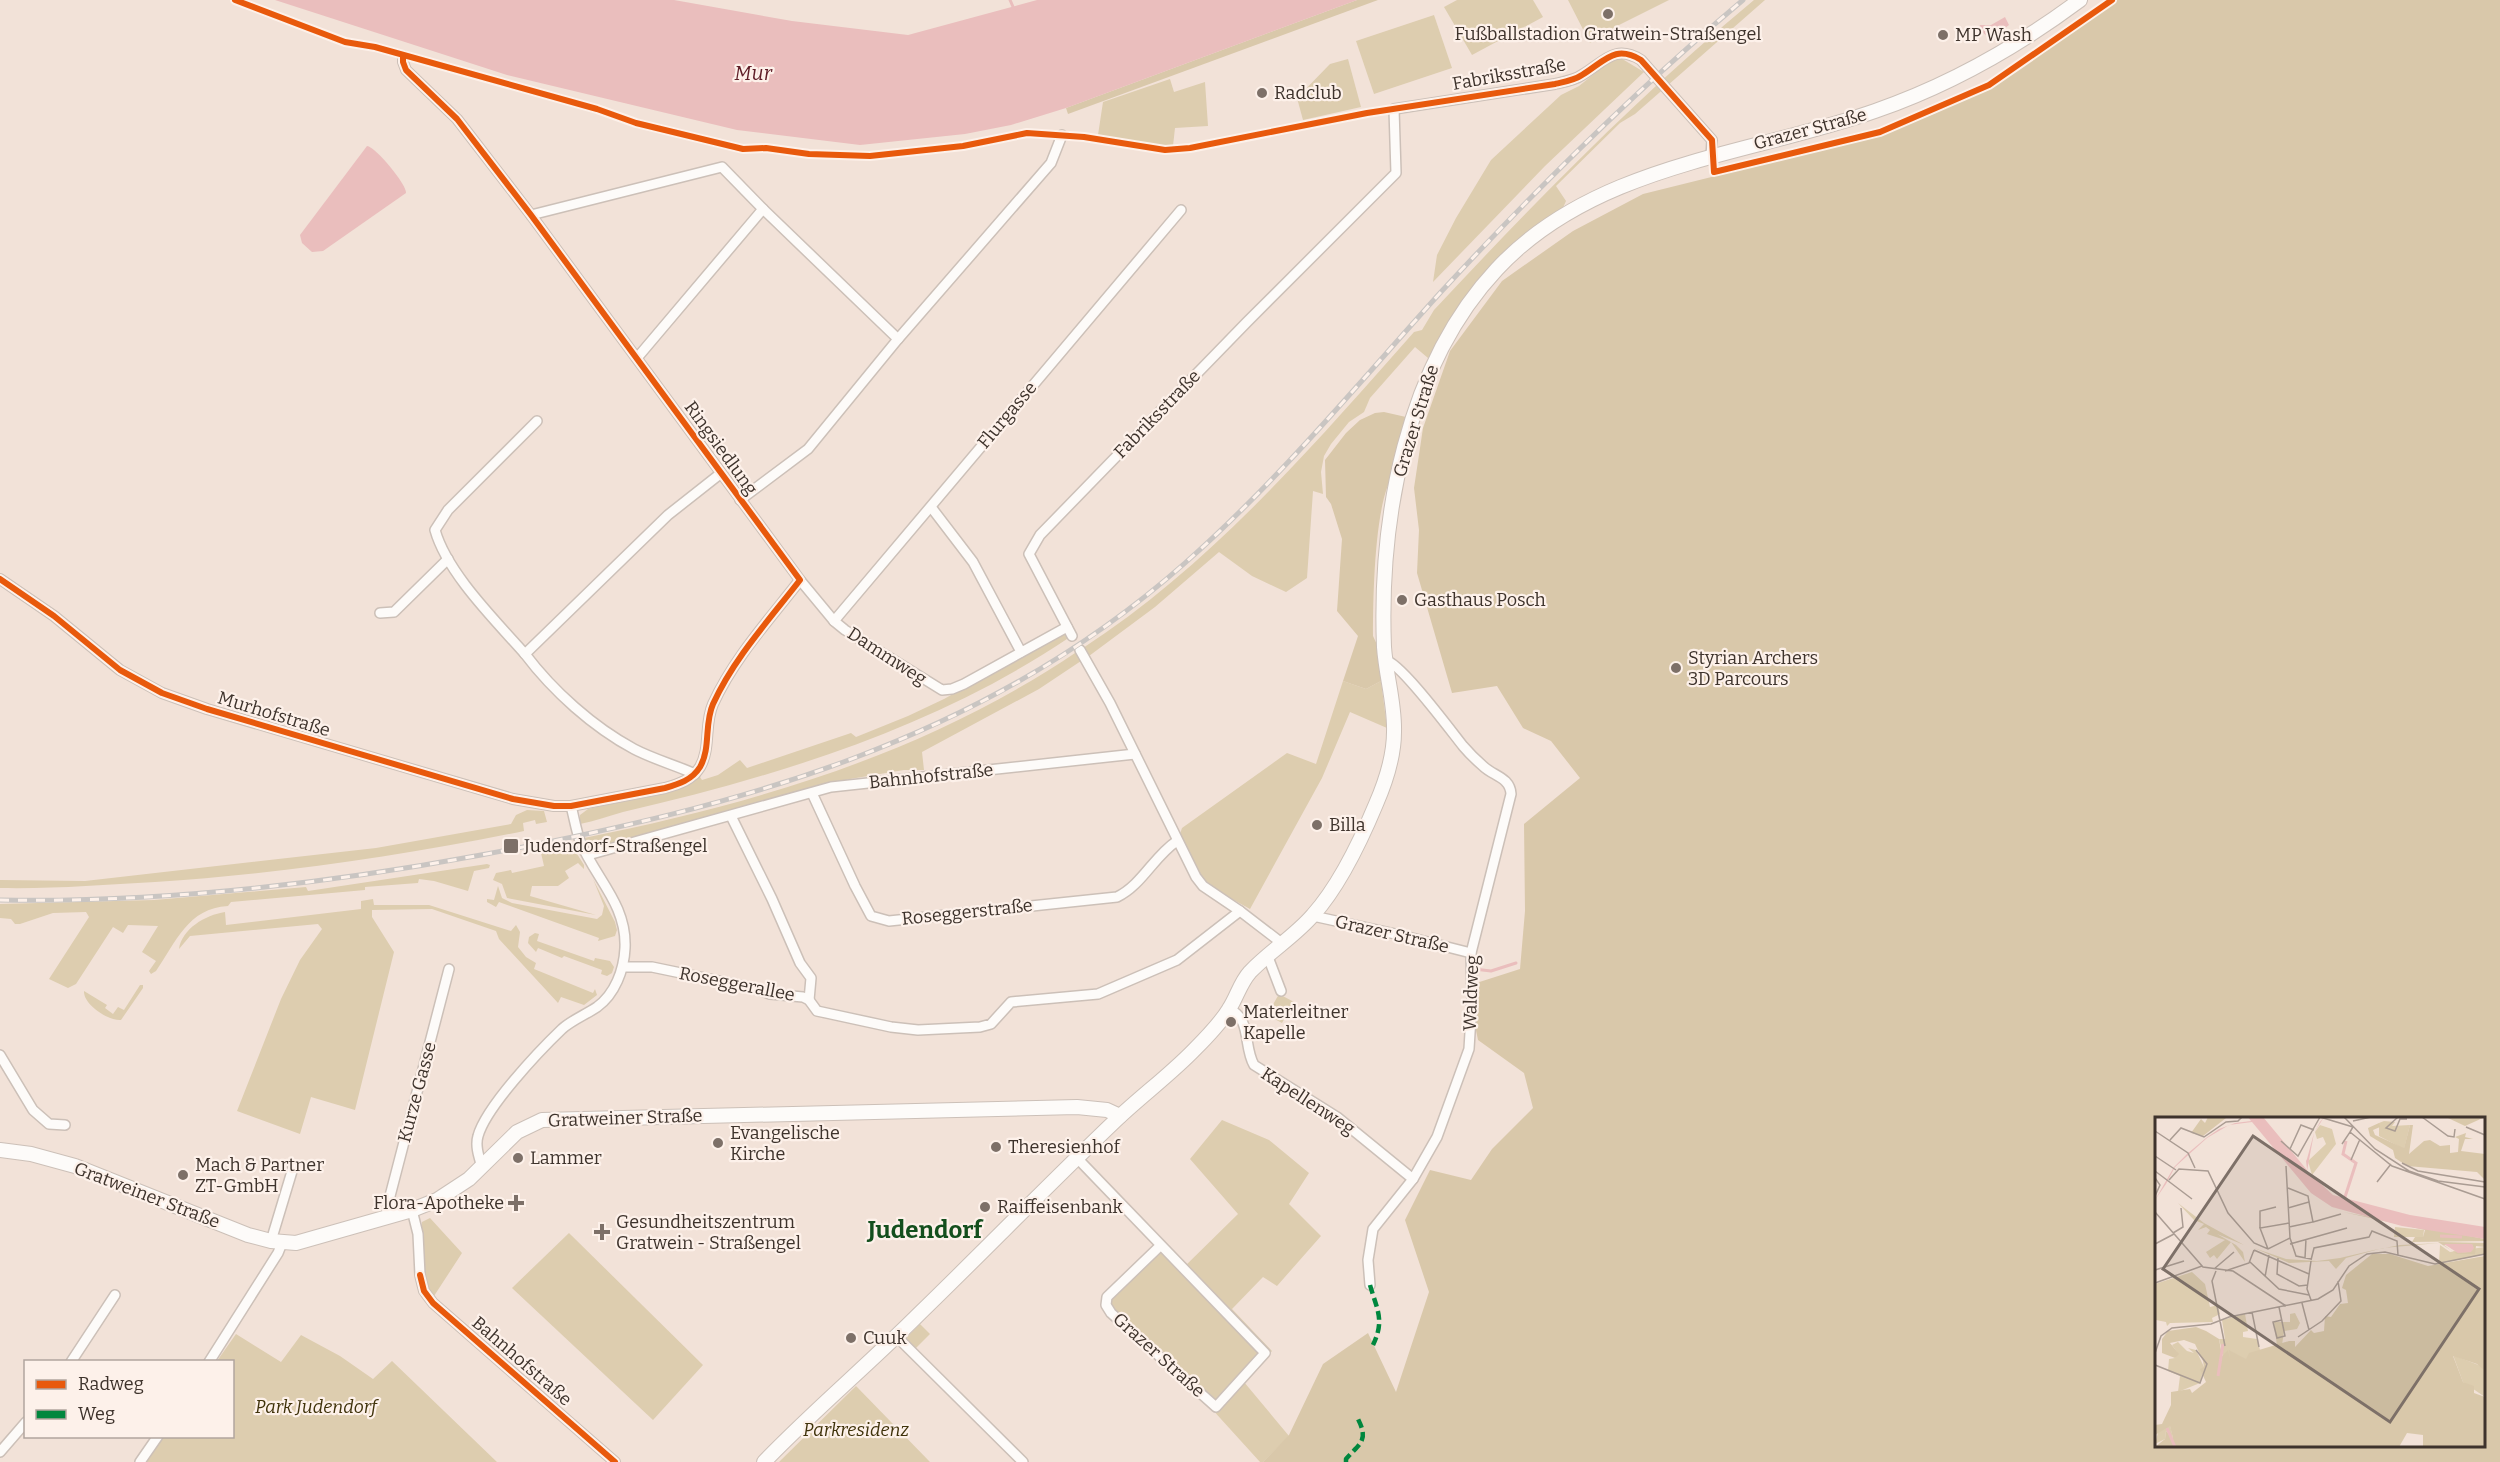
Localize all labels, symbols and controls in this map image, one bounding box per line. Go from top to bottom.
marker: Fußballstadion Gratwein-Straßengel [1601,7,1615,21]
place label: Fußballstadion Gratwein-Straßengel [1454,23,1762,45]
place label: MP Wash [1955,24,2032,46]
marker: MP Wash [1936,28,1950,42]
street label: Fabriksstraße [1450,53,1568,95]
water label: Mur [734,61,773,85]
place label: Radclub [1274,82,1342,104]
marker: Radclub [1255,86,1269,100]
street label: Grazer Straße [1751,103,1869,155]
street label: Grazer Straße [1388,362,1444,480]
street label: Fabriksstraße [1109,365,1205,463]
street label: Flurgasse [973,377,1041,453]
street label: Ringsiedlung [680,397,762,499]
place label: Gasthaus Posch [1414,589,1546,611]
marker: Gasthaus Posch [1395,593,1409,607]
street label: Dammweg [843,622,931,690]
place label: Styrian Archers 3D Parcours [1688,647,1818,690]
marker: Styrian Archers 3D Parcours [1669,661,1683,675]
street label: Murhofstraße [215,686,333,742]
street label: Bahnhofstraße [868,759,994,793]
place label: Billa [1329,814,1366,836]
marker: Billa [1310,818,1324,832]
place label: Judendorf-Straßengel [523,835,708,857]
marker: Judendorf-Straßengel [502,837,520,855]
street label: Roseggerstraße [900,894,1034,930]
street label: Grazer Straße [1333,910,1451,958]
street label: Waldweg [1459,955,1483,1031]
street label: Roseggerallee [677,962,797,1006]
place label: Materleitner Kapelle [1243,1001,1348,1044]
marker: Materleitner Kapelle [1224,1015,1238,1029]
street label: Kurze Gasse [393,1039,441,1145]
street label: Kapellenweg [1257,1062,1359,1140]
street label: Gratweiner Straße [547,1104,703,1132]
inset map [2155,1117,2485,1447]
place label: Evangelische Kirche [730,1122,840,1165]
marker: Evangelische Kirche [711,1136,725,1150]
place label: Theresienhof [1008,1136,1121,1158]
marker: Theresienhof [989,1140,1003,1154]
place label: Lammer [530,1147,602,1169]
marker: Lammer [511,1151,525,1165]
place label: Mach & Partner ZT-GmbH [195,1154,324,1197]
street label: Gratweiner Straße [71,1157,223,1233]
marker: Mach & Partner ZT-GmbH [176,1168,190,1182]
place label: Flora-Apotheke [373,1192,504,1214]
marker: Flora-Apotheke [509,1196,523,1210]
place label: Raiffeisenbank [997,1196,1124,1218]
marker: Raiffeisenbank [978,1200,992,1214]
place label: Gesundheitszentrum Gratwein - Straßengel [616,1211,801,1254]
district label: Judendorf [866,1216,984,1244]
marker: Gesundheitszentrum Gratwein - Straßengel [593,1223,611,1241]
street label: Grazer Straße [1108,1308,1210,1402]
street label: Bahnhofstraße [468,1312,576,1410]
place label: Cuuk [863,1327,907,1349]
marker: Cuuk [844,1331,858,1345]
legend [24,1360,234,1438]
text: Radweg [78,1373,144,1395]
park label: Park Judendorf [255,1396,380,1418]
text: Weg [78,1403,115,1425]
park label: Parkresidenz [803,1419,909,1441]

